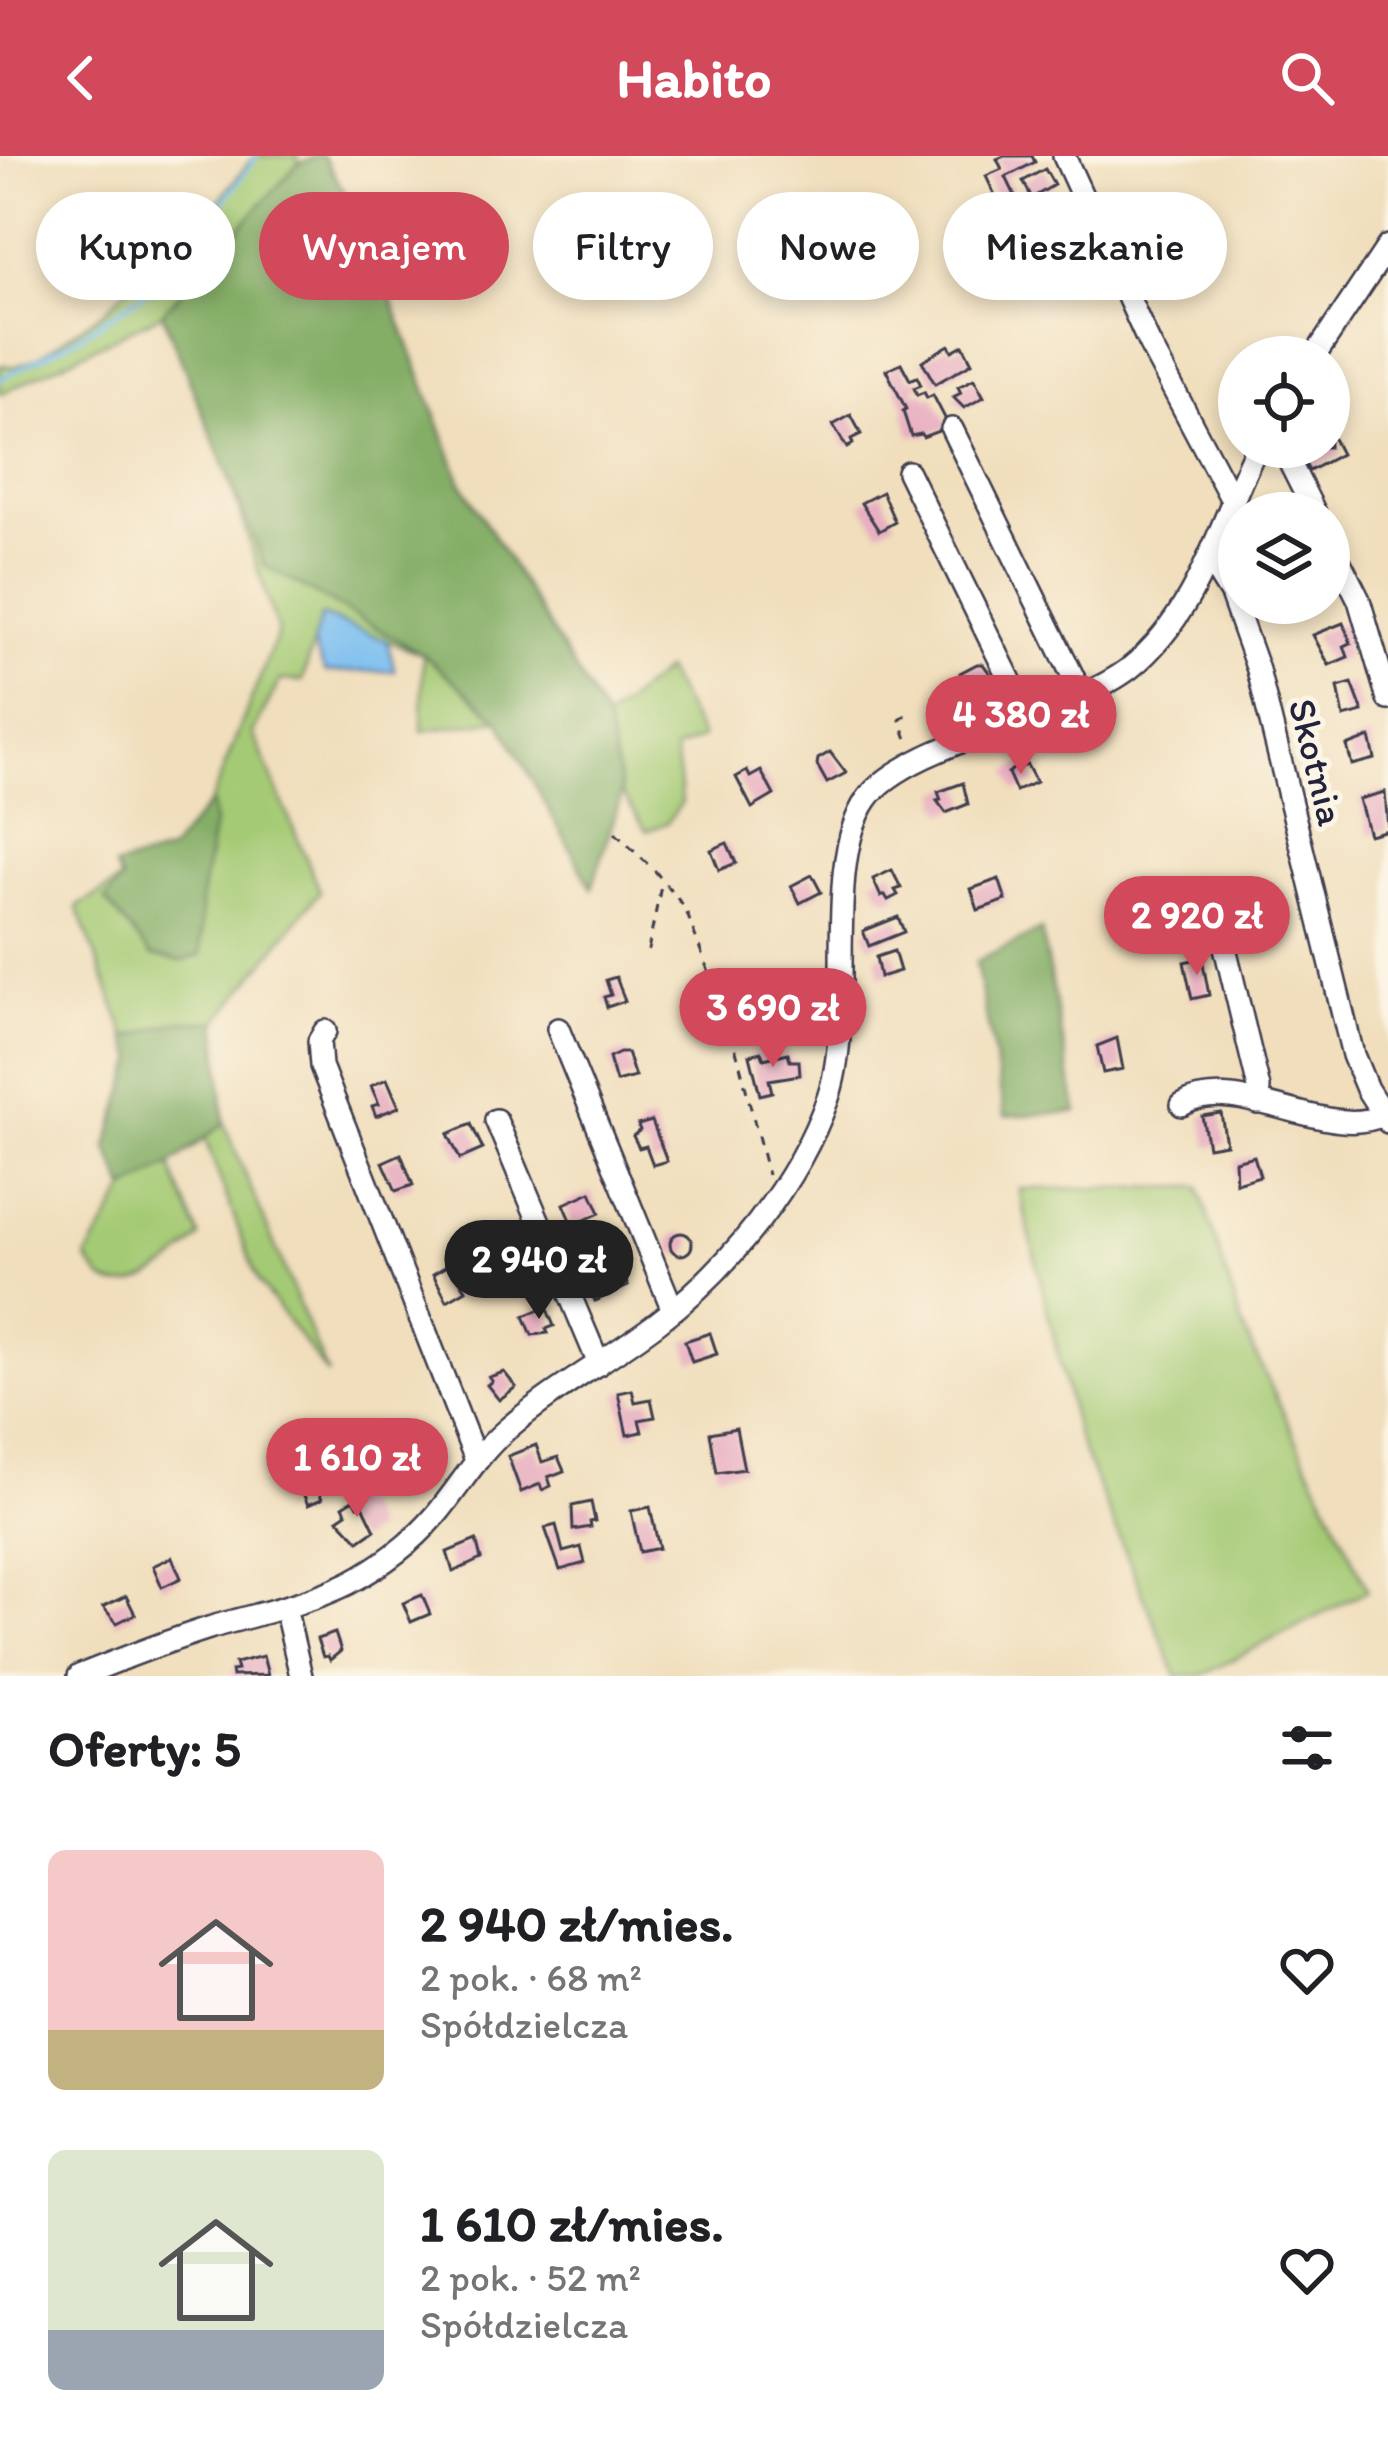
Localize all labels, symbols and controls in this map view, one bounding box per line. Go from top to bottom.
icon: back [48,45,114,111]
icon: search [1274,45,1340,111]
text: Habito [616,46,772,111]
chip: Kupno [36,192,235,300]
chip: Wynajem [259,192,509,300]
chip: Filtry [533,192,713,300]
chip: Nowe [737,192,919,300]
chip: Mieszkanie [943,192,1227,300]
map controls [1218,336,1350,624]
button: locate [1218,336,1350,468]
button: layers [1218,492,1350,624]
pin: 4 380 zł [897,675,1145,777]
text: 4 380 zł [953,690,1089,737]
street label: Skotnia [1279,694,1355,830]
pin: 2 920 zł [1073,876,1321,978]
text: 2 920 zł [1131,891,1263,938]
pin: 3 690 zł [649,968,897,1070]
text: 3 690 zł [706,983,840,1030]
pin: 2 940 zł [415,1220,663,1322]
text: 2 940 zł [471,1235,607,1282]
pin: 1 610 zł [233,1418,481,1520]
text: 1 610 zł [293,1433,421,1480]
icon: filters [1274,1715,1340,1781]
text: Oferty: 5 [48,1718,240,1779]
text: 2 940 zł/mies. [420,1893,734,1954]
icon: home [144,1898,288,2042]
icon: heart [1274,1937,1340,2003]
text: 2 pok. · 68 m² [420,1954,642,2001]
text: Spółdzielcza [420,2001,628,2048]
text: 1 610 zł/mies. [420,2193,724,2254]
icon: home [144,2198,288,2342]
icon: heart [1274,2237,1340,2303]
text: 2 pok. · 52 m² [420,2254,641,2301]
text: Spółdzielcza [420,2301,628,2348]

